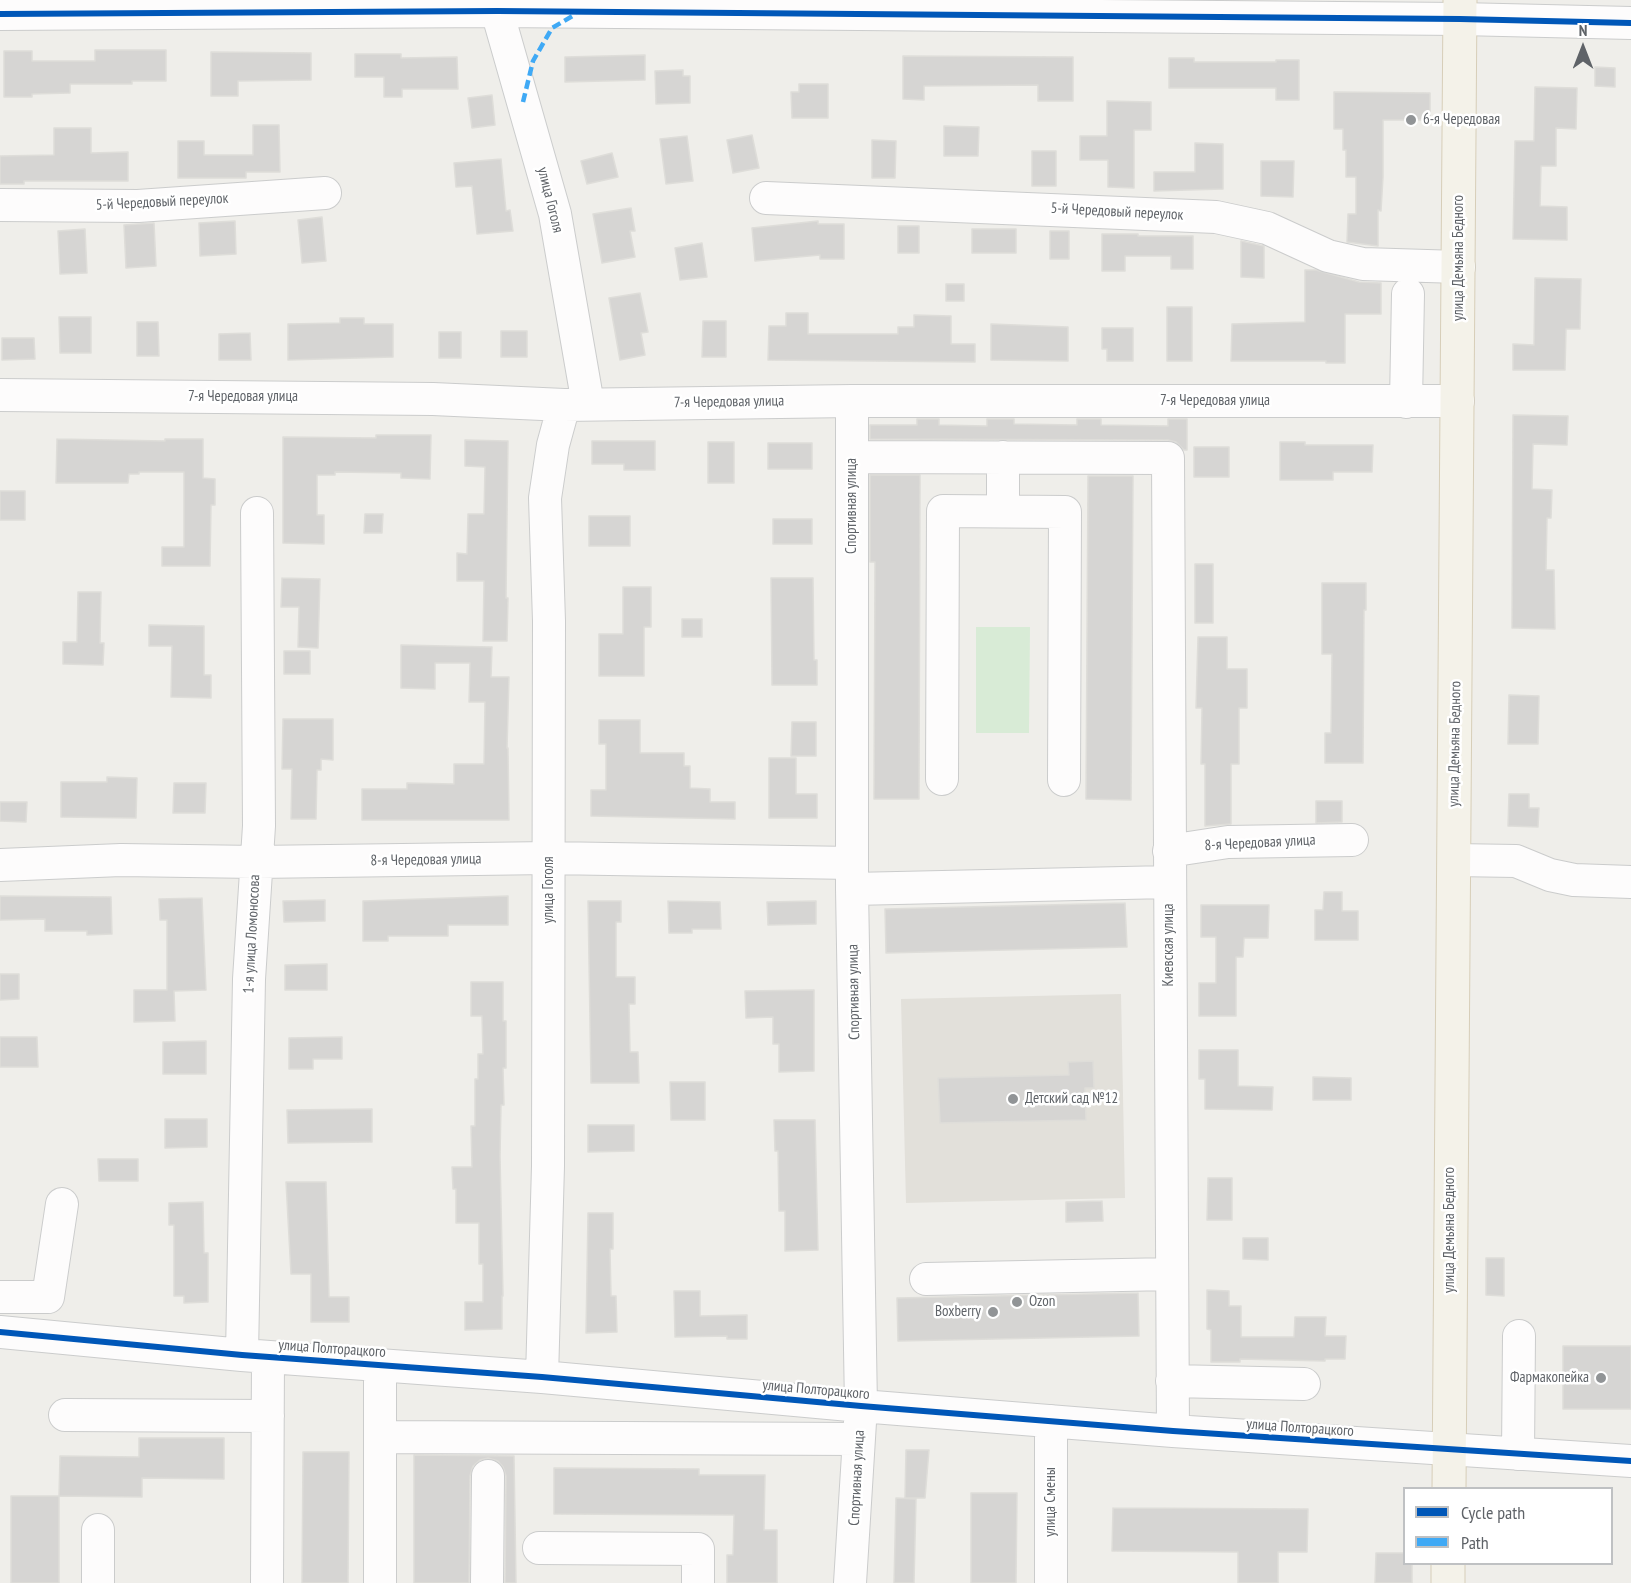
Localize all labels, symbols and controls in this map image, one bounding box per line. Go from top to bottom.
north arrow [1553,18,1613,78]
text: N [1579,20,1587,40]
place label: 6-я Чередовая [1423,111,1500,129]
marker: 6-я Чередовая [1404,113,1418,127]
street label: улица Гоголя [533,165,567,235]
street label: 5-й Чередовый переулок [95,190,229,214]
street label: улица Демьяна Бедного [1450,195,1468,321]
street label: 5-й Чередовый переулок [1050,200,1184,224]
street label: 7-я Чередовая улица [188,388,298,406]
street label: 7-я Чередовая улица [674,392,784,412]
street label: 7-я Чередовая улица [1160,392,1270,410]
street label: Спортивная улица [843,458,861,554]
street label: улица Демьяна Бедного [1445,681,1465,807]
street label: 8-я Чередовая улица [1204,831,1316,855]
street label: 8-я Чередовая улица [370,850,482,870]
street label: улица Гоголя [540,856,558,924]
street label: 1-я улица Ломоносова [240,874,264,994]
street label: Киевская улица [1160,903,1178,987]
street label: Спортивная улица [844,944,864,1040]
place label: Детский сад №12 [1025,1090,1118,1108]
marker: Детский сад №12 [1006,1092,1020,1106]
street label: улица Демьяна Бедного [1441,1167,1459,1293]
place label: Ozon [1029,1293,1055,1311]
marker: Ozon [1010,1295,1024,1309]
place label: Boxberry [935,1303,981,1321]
marker: Boxberry [986,1305,1000,1319]
street label: улица Полторацкого [278,1336,386,1362]
place label: Фармакопейка [1510,1369,1589,1387]
marker: Фармакопейка [1594,1371,1608,1385]
street label: улица Полторацкого [762,1376,870,1404]
street label: улица Полторацкого [1246,1415,1354,1441]
street label: Спортивная улица [846,1430,868,1526]
street label: улица Смены [1042,1467,1060,1537]
legend [1403,1487,1613,1565]
text: Cycle path [1461,1501,1525,1524]
text: Path [1461,1531,1489,1554]

